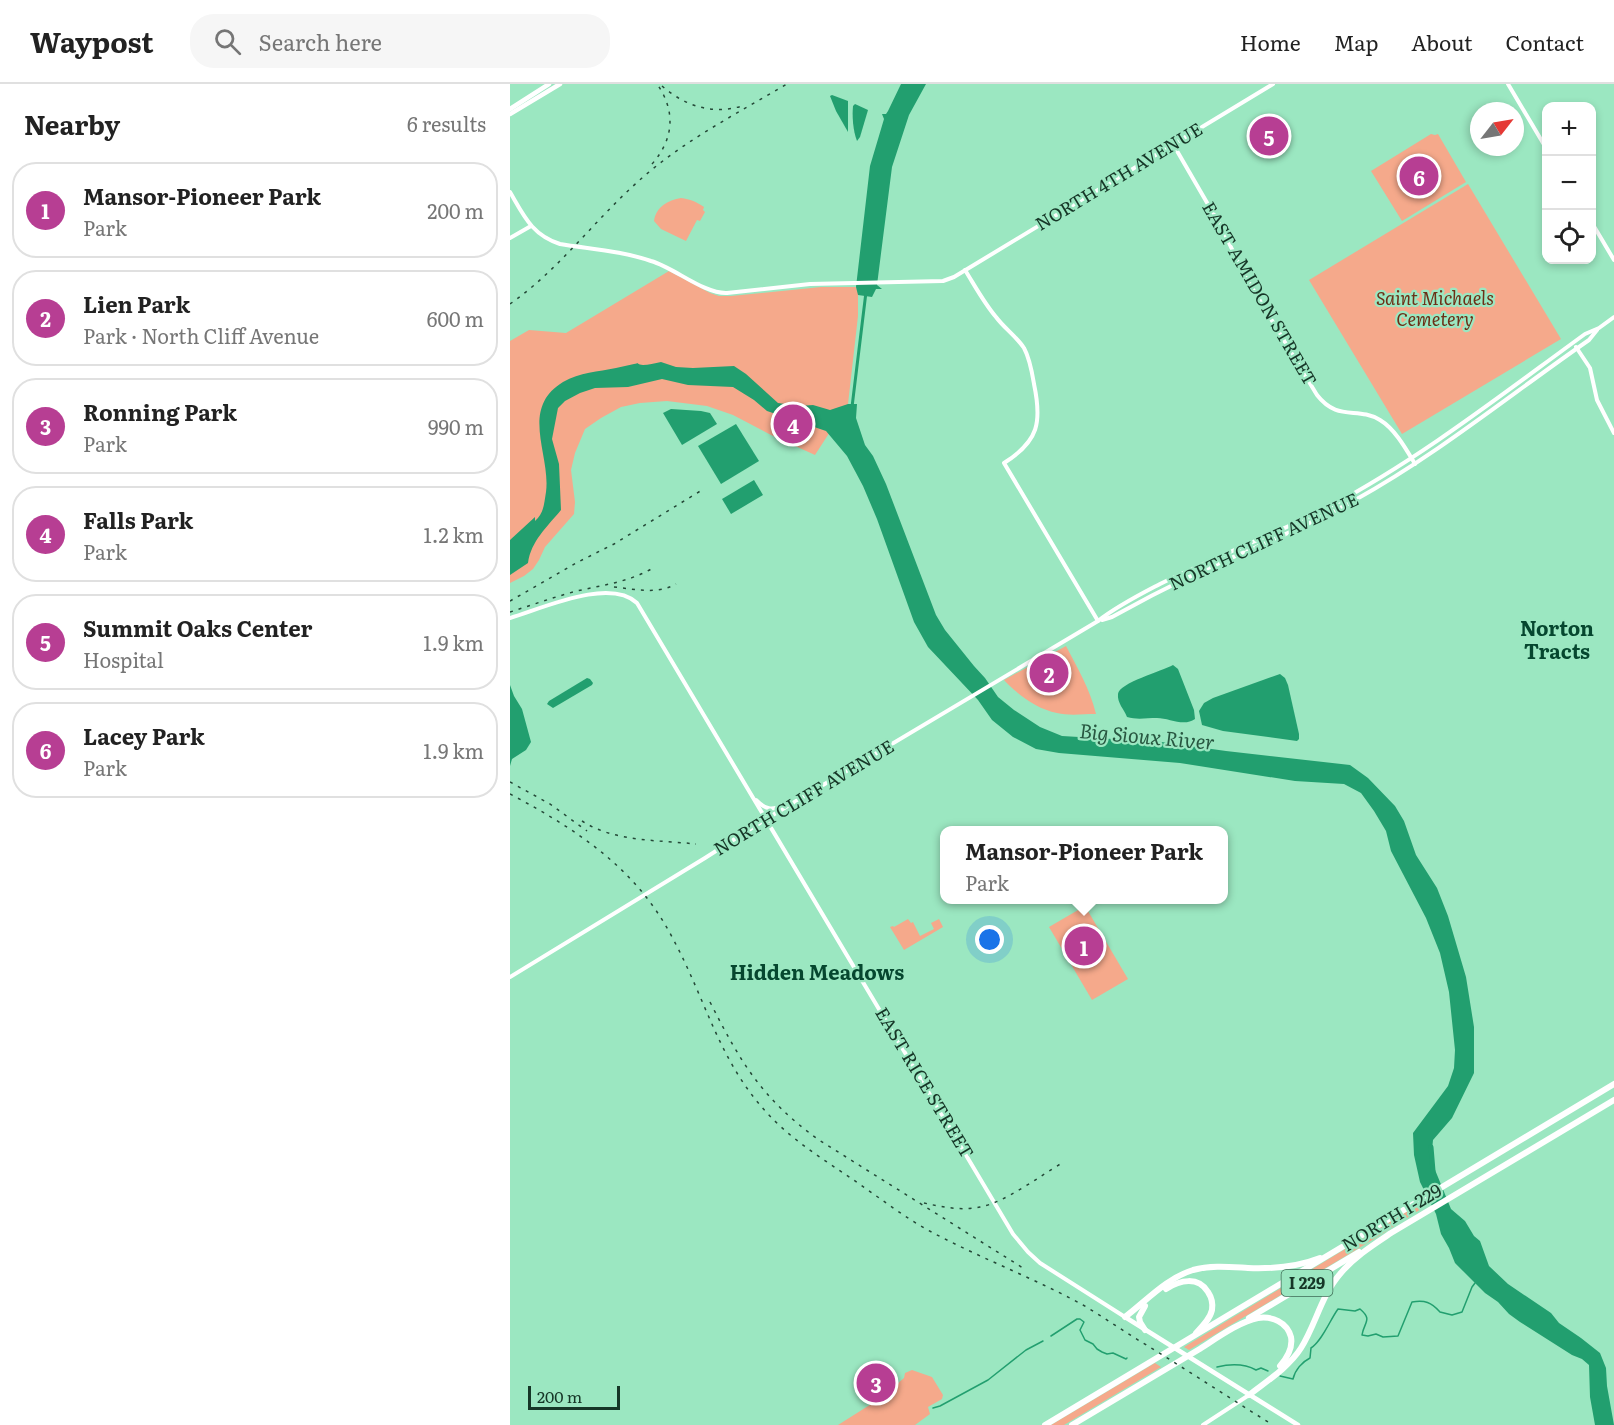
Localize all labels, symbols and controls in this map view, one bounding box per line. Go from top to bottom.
search box [190,14,610,68]
text: Waypost [30,20,154,62]
icon: search [211,25,244,58]
text: Search here [259,25,382,58]
text: Home [1240,26,1301,57]
text: Map [1334,26,1378,57]
text: About [1411,26,1473,57]
text: Contact [1506,26,1584,57]
north arrow [1470,102,1524,156]
map controls [1542,102,1596,264]
button: + [1542,102,1596,156]
text: Nearby [24,104,120,143]
text: 6 results [407,108,486,138]
pin: 5 [1250,113,1288,158]
street label: NORTH 4TH AVENUE [1029,115,1207,237]
pin: 6 [1400,154,1438,199]
button: − [1542,156,1596,210]
text: Mansor-Pioneer Park [83,179,321,212]
text: 1 [41,195,50,225]
text: 200 m [427,195,484,225]
street label: EAST AMIDON STREET [1196,196,1324,391]
button: locate [1542,210,1596,264]
text: Park [83,212,127,242]
park label: Saint Michaels Cemetery [1376,284,1494,332]
text: Lien Park [83,287,190,320]
text: 2 [40,303,51,333]
text: 600 m [427,303,484,333]
text: Park · North Cliff Avenue [83,320,319,350]
text: Ronning Park [83,395,237,428]
pin: 4 [774,402,812,446]
text: 3 [40,411,51,441]
text: 990 m [428,411,484,441]
text: Park [83,428,127,458]
street label: NORTH CLIFF AVENUE [1164,485,1363,596]
text: Falls Park [83,503,193,536]
text: 4 [39,519,52,549]
text: 1.2 km [424,519,484,549]
text: Park [83,536,127,566]
text: Summit Oaks Center [83,611,312,644]
district label: Norton Tracts [1520,612,1594,665]
text: 5 [40,627,51,657]
text: 1.9 km [423,627,484,657]
text: Hospital [83,644,164,674]
pin: 2 [1030,650,1068,696]
water label: Big Sioux River [1078,714,1216,756]
text: Lacey Park [83,719,205,752]
street label: NORTH CLIFF AVENUE [708,732,899,861]
text: 6 [40,735,51,765]
text: 1.9 km [423,735,484,765]
text: Park [83,752,127,782]
popup [940,826,1228,904]
text: Mansor-Pioneer Park [965,834,1203,867]
text: Park [965,867,1009,897]
pin: 1 [1064,924,1104,968]
your location [975,925,1004,954]
district label: Hidden Meadows [730,956,904,986]
street label: EAST RICE STREET [869,1001,981,1163]
street label: NORTH I-229 [1336,1176,1447,1257]
road number: I 229 [1282,1270,1332,1296]
pin: 3 [856,1360,896,1406]
scale bar [528,1383,620,1410]
text: 200 m [537,1384,582,1408]

